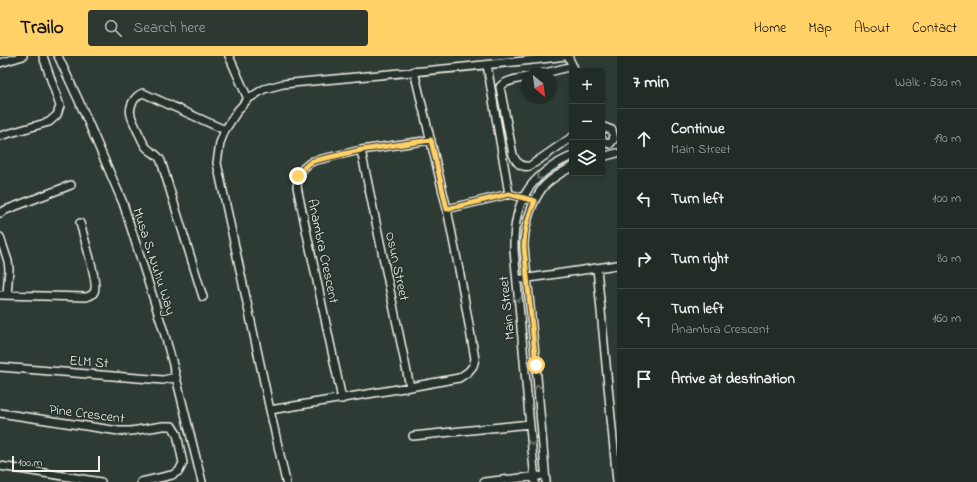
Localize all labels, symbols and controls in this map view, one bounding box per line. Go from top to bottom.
search box [88,10,368,46]
text: Trailo [20,15,64,42]
icon: search [102,17,124,39]
text: Search here [134,17,205,39]
text: Home [754,18,786,39]
text: Map [808,18,832,39]
text: About [854,18,890,39]
text: Contact [912,18,957,39]
north arrow [521,68,557,104]
map controls [569,68,605,176]
button: + [569,68,605,104]
text: 7 min [633,70,669,95]
text: Walk · 530 m [895,73,961,92]
button: − [569,104,605,140]
text: Continue [671,118,725,140]
icon: ahead [633,128,655,150]
text: 190 m [934,129,961,148]
button: layers [569,140,605,176]
text: Main Street [671,140,731,159]
route end [289,167,307,185]
one-way arrow [536,172,544,180]
icon: left [633,188,655,210]
text: Turn left [671,188,724,210]
text: 100 m [932,189,961,208]
street label: Anambra Crescent [301,197,344,306]
street label: Musa S. Nuhu Way [125,205,181,318]
street label: Osun Street [379,230,414,303]
icon: right [633,248,655,270]
text: Turn right [671,248,729,270]
text: 80 m [937,249,961,268]
street label: Main Street [494,275,521,341]
one-way arrow [514,296,523,302]
text: Turn left [671,298,724,320]
icon: left [633,308,655,330]
text: 160 m [932,309,961,328]
text: Anambra Crescent [671,320,770,339]
street label: ELM St [69,351,110,374]
route start [527,356,545,374]
icon: arrive [633,368,655,390]
text: Arrive at destination [671,368,795,390]
one-way arrow [534,384,543,390]
street label: Pine Crescent [48,399,126,430]
one-way arrow [527,440,536,446]
scale bar [12,454,100,473]
text: 100 m [18,455,42,471]

